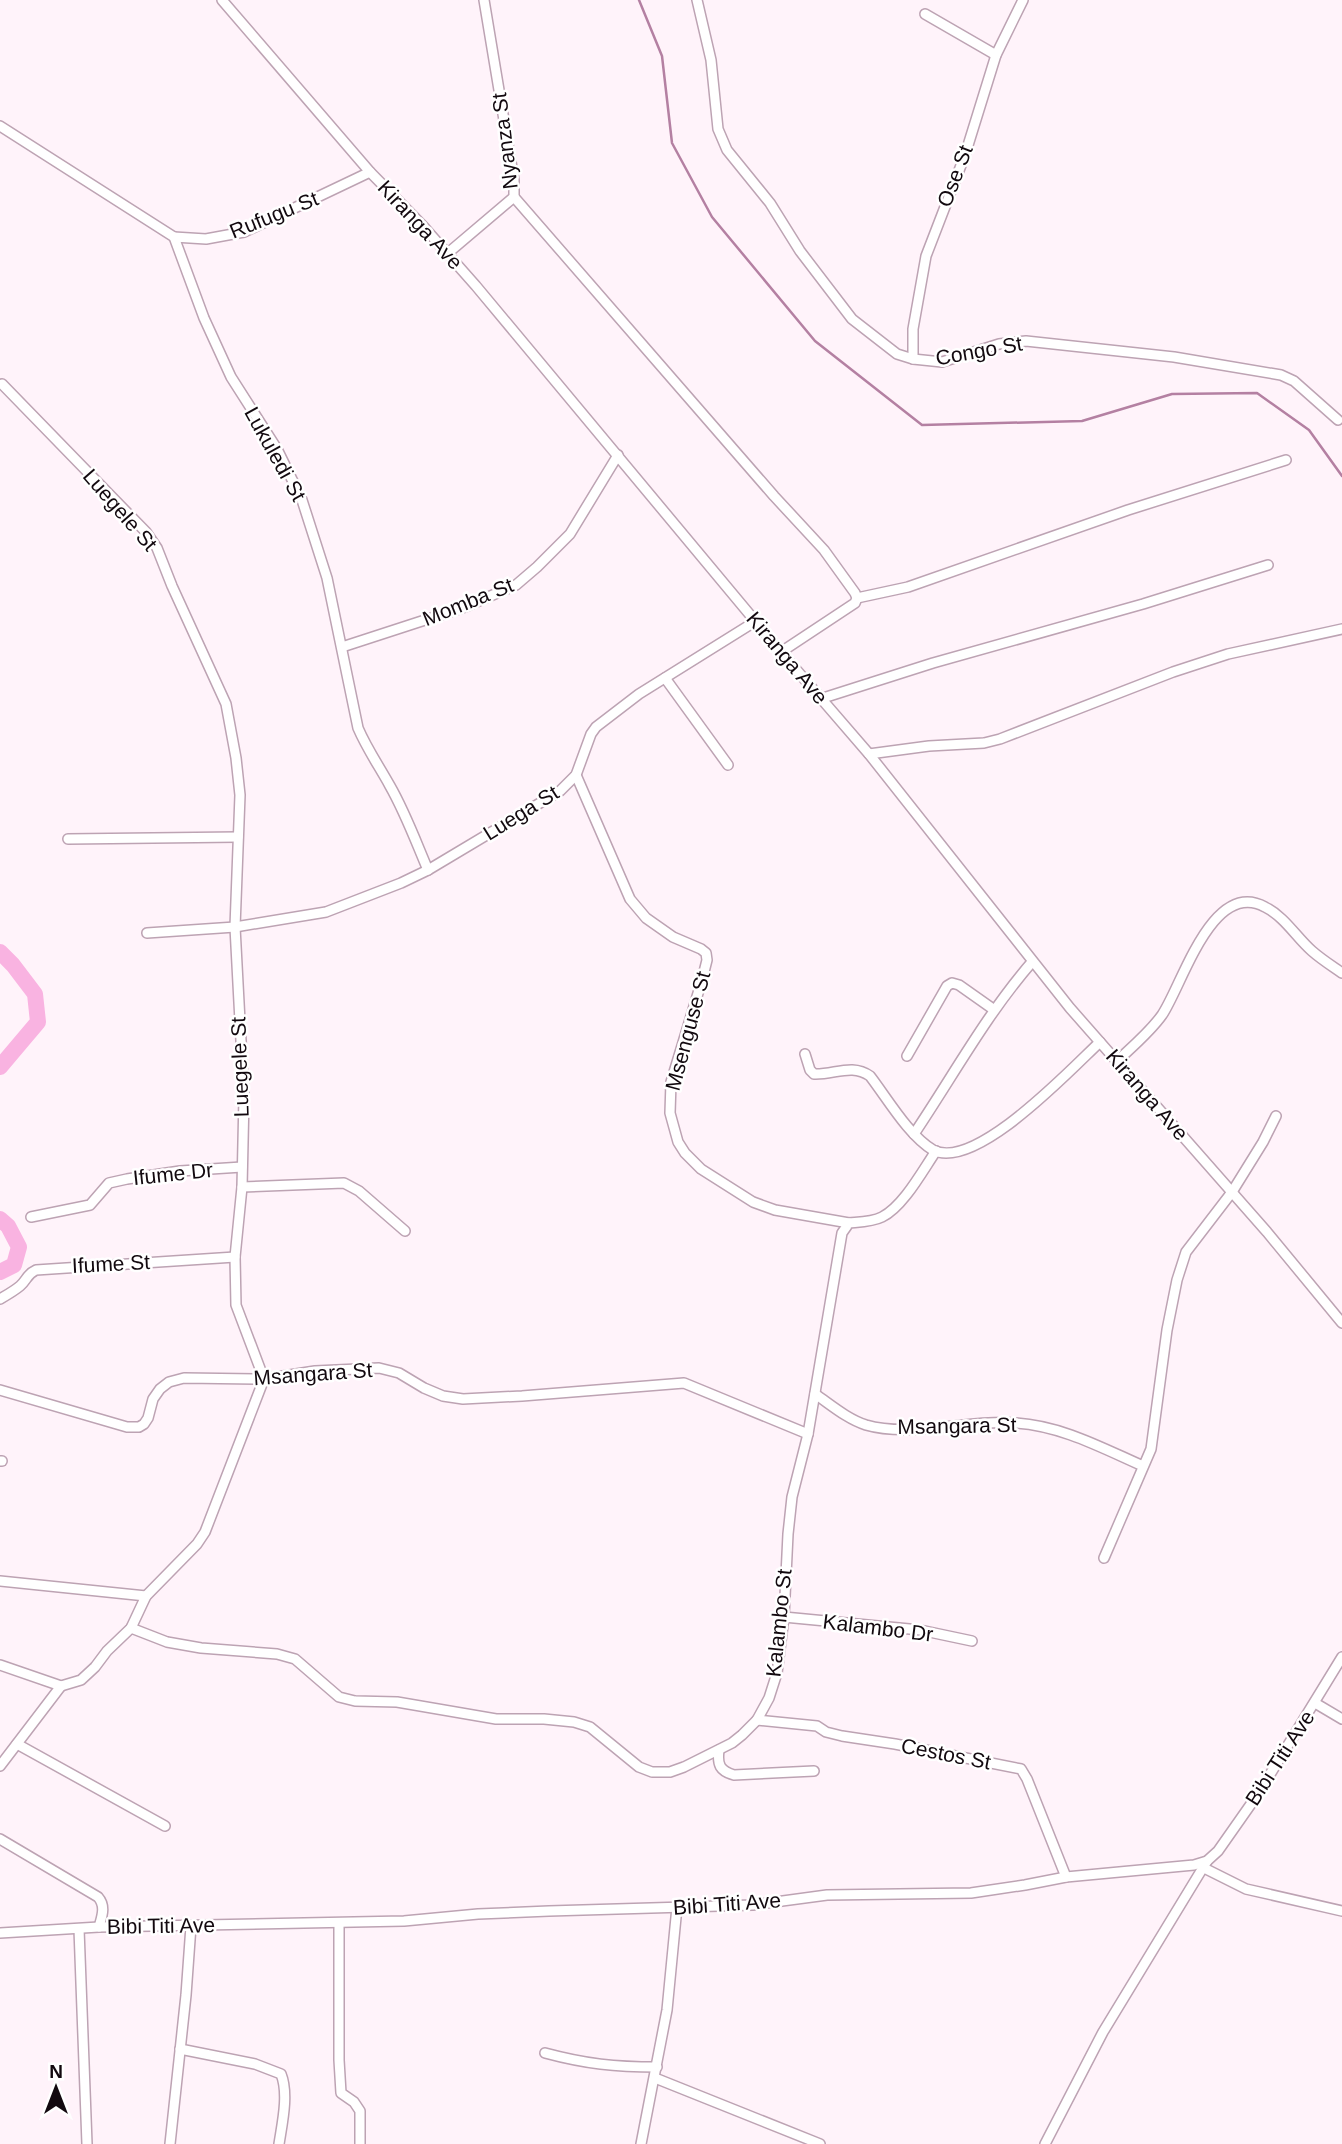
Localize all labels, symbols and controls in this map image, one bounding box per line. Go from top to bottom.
street label: Nyanza St [487,91,522,191]
street label: Ose St [932,142,977,210]
street label: Kiranga Ave [373,176,467,274]
street label: Rufugu St [226,186,322,243]
street label: Congo St [934,332,1024,369]
street label: Lukuledi St [240,403,311,505]
street label: Luegele St [79,464,162,555]
street label: Momba St [419,573,517,630]
street label: Kiranga Ave [742,607,832,708]
street label: Luega St [479,780,563,845]
street label: Msenguse St [661,969,715,1093]
street label: Luegele St [226,1016,253,1118]
street label: Kiranga Ave [1102,1045,1193,1145]
street label: Ifume Dr [132,1158,214,1189]
street label: Ifume St [71,1250,151,1277]
street label: Msangara St [253,1358,373,1389]
street label: Msangara St [897,1413,1017,1438]
street label: Kalambo St [761,1568,796,1678]
street label: Kalambo Dr [822,1609,934,1646]
street label: Bibi Titi Ave [1240,1706,1319,1809]
street label: Cestos St [899,1734,993,1774]
street label: Bibi Titi Ave [672,1888,782,1919]
street label: Bibi Titi Ave [107,1913,215,1938]
north arrow [21,2053,91,2123]
text: N [49,2061,63,2082]

